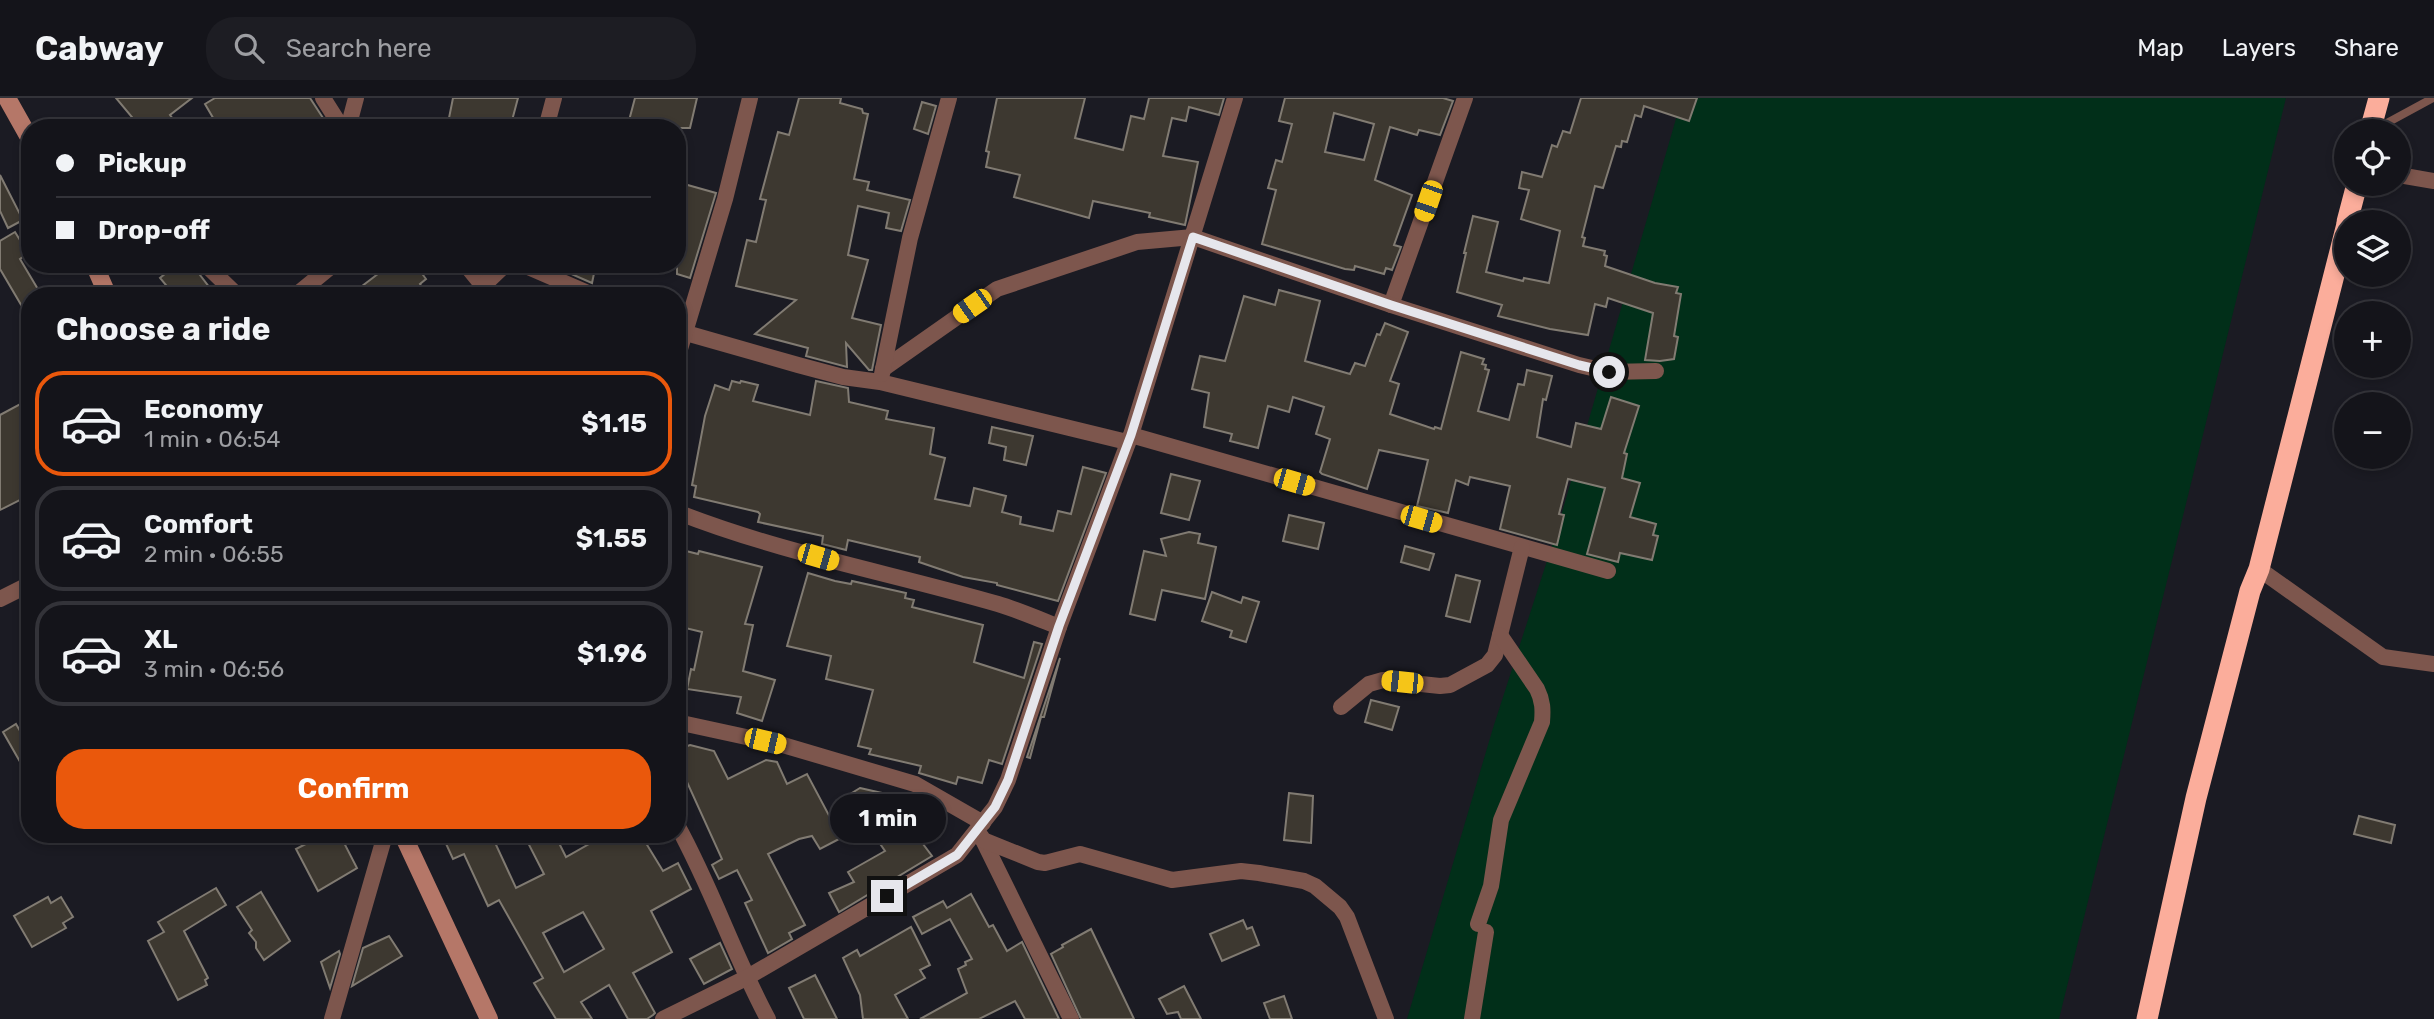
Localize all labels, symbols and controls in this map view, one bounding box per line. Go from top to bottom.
search box [206,17,696,80]
text: Cabway [35,29,164,68]
icon: search [230,29,268,67]
text: Search here [286,33,432,64]
text: Map [2137,34,2184,62]
text: Layers [2222,34,2296,62]
text: Share [2334,34,2399,62]
map controls [2334,119,2411,469]
button: locate [2334,119,2411,196]
text: Pickup [98,148,187,179]
car [1412,178,1445,224]
button: layers [2334,210,2411,287]
text: Drop-off [98,215,210,246]
car [949,285,996,327]
button: + [2334,301,2411,378]
text: Choose a ride [56,310,270,348]
route start [1593,356,1625,388]
icon: car [60,392,123,455]
button: − [2334,392,2411,469]
text: Economy [144,394,263,425]
text: $1.15 [581,408,647,439]
text: 1 min · 06:54 [144,425,281,453]
car [1271,466,1318,498]
car [1398,503,1445,535]
icon: car [60,507,123,570]
text: Comfort [144,509,253,540]
text: $1.55 [576,523,647,554]
text: 2 min · 06:55 [144,540,284,568]
car [795,541,842,573]
icon: car [60,622,123,685]
text: XL [144,624,177,655]
text: $1.96 [577,638,647,669]
text: 3 min · 06:56 [144,655,284,683]
car [1381,669,1424,695]
car [743,726,788,756]
button: Confirm [56,749,651,829]
callout: 1 min [829,794,945,844]
text: 1 min [859,804,917,832]
route end [871,880,903,912]

